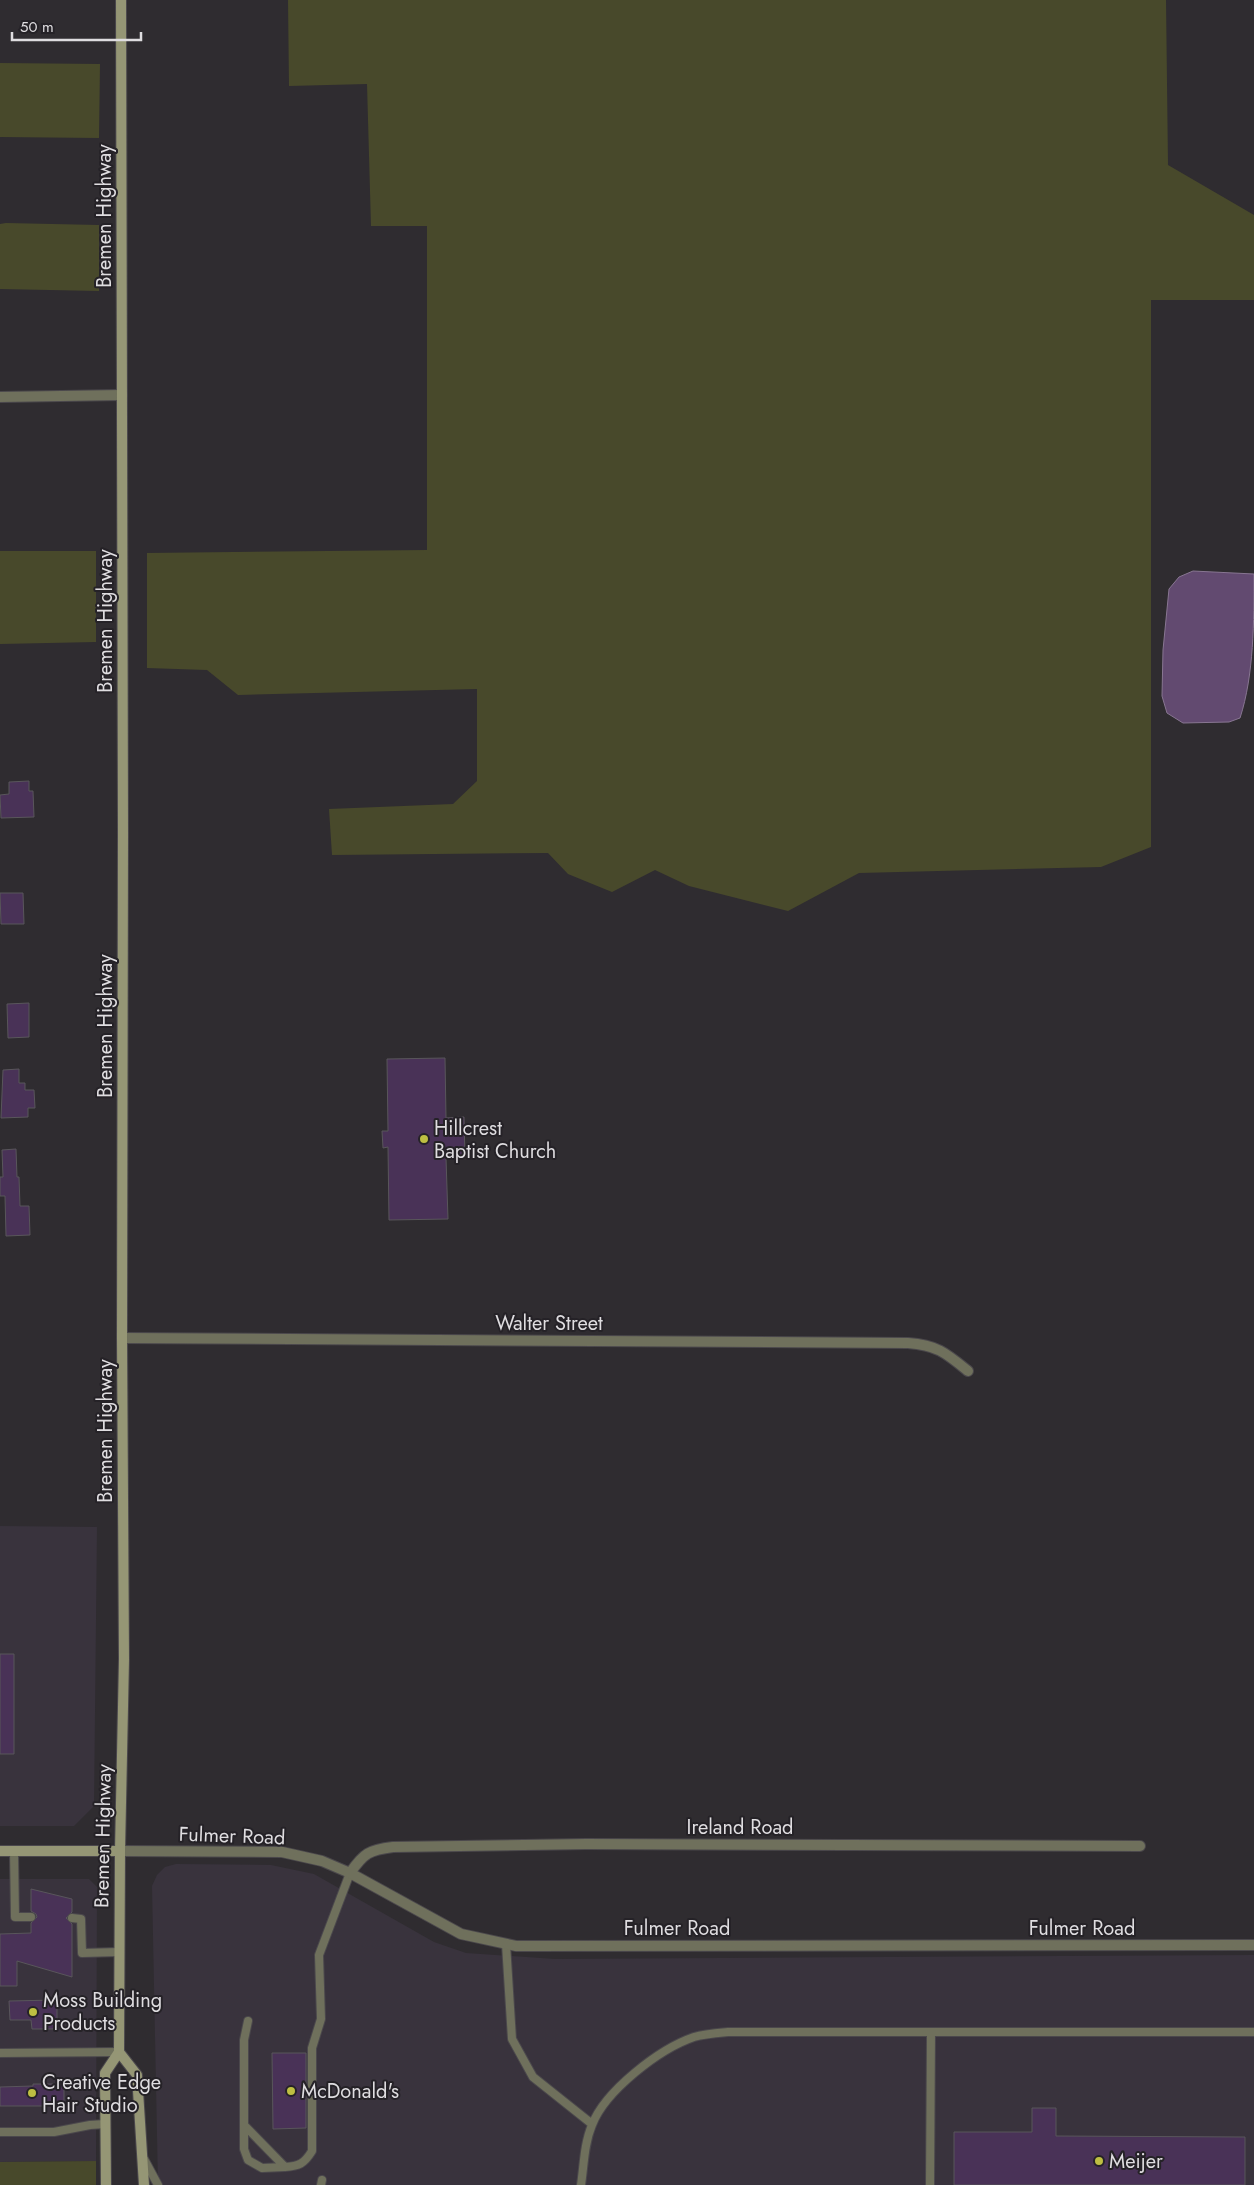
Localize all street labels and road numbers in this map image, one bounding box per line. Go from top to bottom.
street label: Bremen Highway [90,144,119,288]
street label: Bremen Highway [91,549,120,693]
street label: Bremen Highway [91,954,120,1098]
street label: Walter Street [495,1309,603,1338]
street label: Bremen Highway [91,1359,120,1503]
street label: Bremen Highway [87,1764,119,1908]
street label: Ireland Road [686,1813,794,1842]
street label: Fulmer Road [178,1820,286,1852]
street label: Fulmer Road [624,1914,730,1943]
street label: Fulmer Road [1029,1914,1135,1943]

